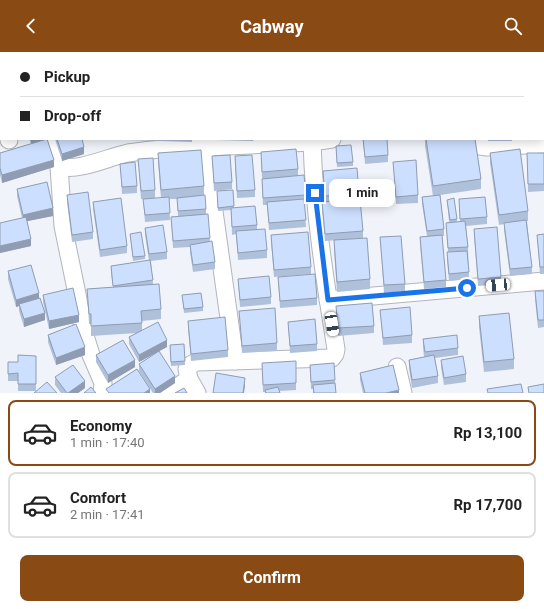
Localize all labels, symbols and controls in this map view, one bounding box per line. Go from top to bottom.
icon: back [20,15,42,37]
icon: search [502,15,524,37]
text: Cabway [240,16,304,37]
text: Pickup [44,68,90,86]
text: Drop-off [44,107,101,125]
callout: 1 min [329,179,395,207]
route end [306,184,324,202]
text: 1 min [346,185,378,200]
car [486,278,510,292]
route start [458,279,476,297]
car [324,311,340,337]
icon: car [22,415,58,451]
text: Economy [70,417,132,435]
text: Rp 13,100 [454,424,522,442]
text: 1 min · 17:40 [70,435,145,450]
icon: car [22,487,58,523]
text: Comfort [70,489,126,507]
text: Rp 17,700 [454,496,522,514]
text: 2 min · 17:41 [70,507,145,522]
button: Confirm [20,555,524,601]

